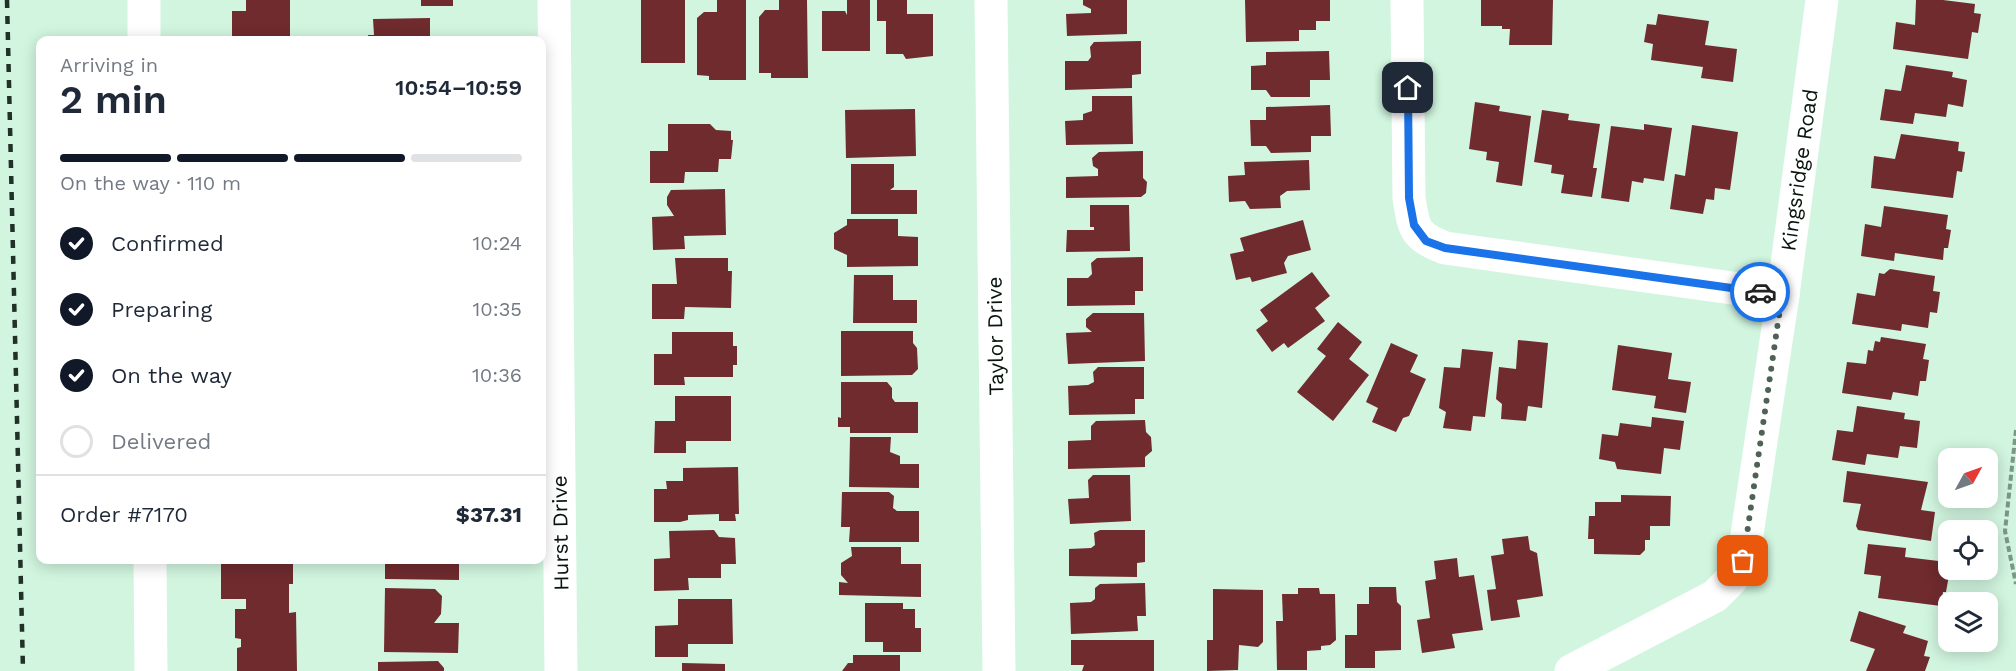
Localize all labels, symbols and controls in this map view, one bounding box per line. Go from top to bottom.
text: Arriving in [60,53,158,77]
pin [1382,62,1433,113]
icon: home [1391,71,1424,104]
text: 10:54–10:59 [395,75,522,100]
text: 2 min [60,77,167,122]
street label: Kingsridge Road [1775,87,1823,253]
text: On the way · 110 m [60,171,241,195]
icon: check [60,227,93,260]
text: Confirmed [111,231,224,256]
text: 10:24 [473,231,522,255]
courier [1730,262,1790,322]
street label: Taylor Drive [981,276,1009,396]
icon: car [1744,276,1777,309]
icon: check [60,293,93,326]
text: Preparing [111,297,212,322]
text: 10:35 [473,297,522,321]
icon: check [60,359,93,392]
text: On the way [111,363,232,388]
text: 10:36 [472,363,522,387]
text: Delivered [111,429,211,454]
north arrow [1938,448,1998,508]
map controls [1938,448,1998,652]
street label: Hurst Drive [546,475,574,591]
text: Order #7170 [60,502,188,527]
text: $37.31 [456,502,522,527]
button: locate [1938,520,1998,580]
pin [1717,535,1768,586]
icon: bag [1726,544,1759,577]
button: layers [1938,592,1998,652]

